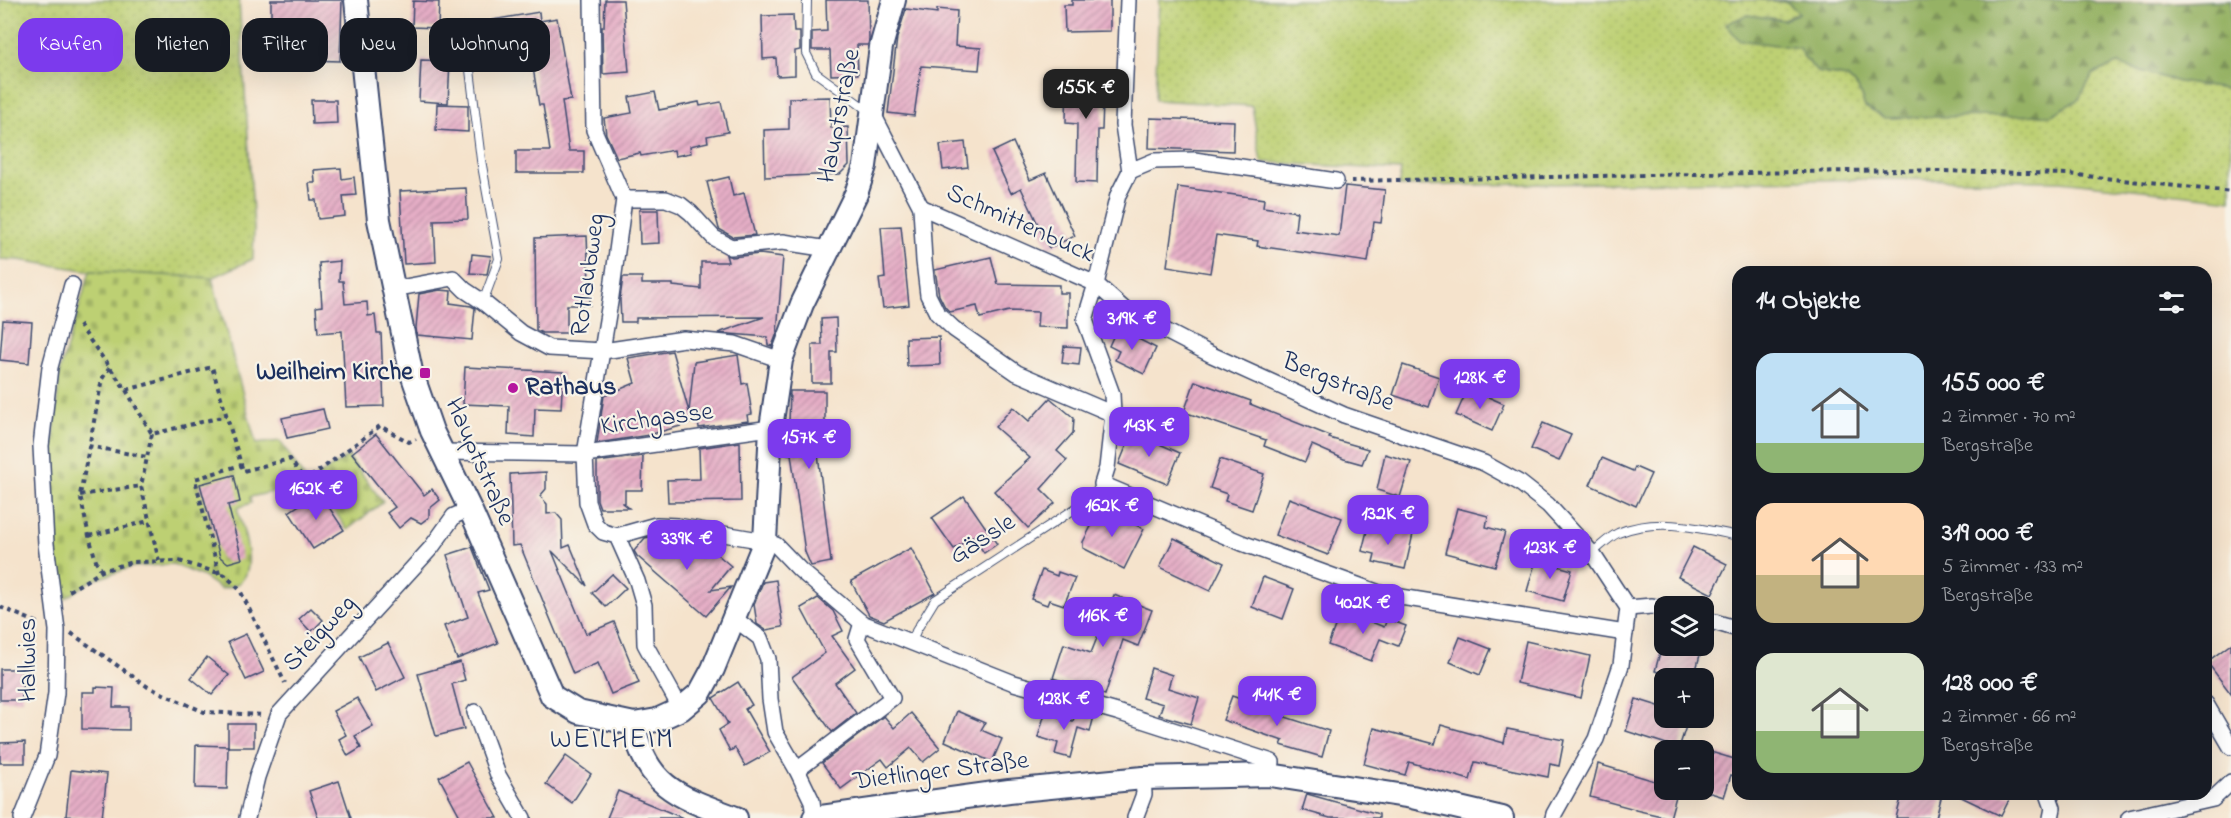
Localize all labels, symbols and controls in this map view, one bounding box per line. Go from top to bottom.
chip: Kaufen [18,18,123,72]
chip: Mieten [135,18,230,72]
chip: Filter [242,18,328,72]
chip: Neu [340,18,417,72]
chip: Wohnung [429,18,550,72]
street label: Hauptstraße [808,45,872,186]
pin: 155K € [1037,69,1135,120]
text: 155K € [1057,74,1115,103]
street label: Schmittenbuck [940,174,1101,274]
street label: Rotlaubweg [562,211,616,339]
text: 14 Objekte [1756,283,1860,321]
icon: filters [2155,286,2188,319]
pin: 319K € [1083,300,1181,351]
text: 319K € [1107,305,1157,334]
street label: Bergstraße [1275,343,1400,423]
place label: Weilheim Kirche [256,354,414,392]
pin: 128K € [1431,359,1529,410]
text: 128K € [1454,364,1506,393]
text: 155 000 € [1942,365,2045,403]
marker: Weilheim Kirche [418,366,432,380]
place label: Rathaus [525,369,617,407]
icon: home [1804,377,1876,449]
marker: Rathaus [506,381,520,395]
street label: Hauptstraße [434,392,524,532]
street label: Kirchgasse [598,393,716,447]
text: 2 Zimmer · 70 m² [1942,403,2076,432]
pin: 143K € [1100,407,1198,458]
text: 143K € [1123,412,1175,441]
pin: 157K € [760,419,858,470]
text: 157K € [782,424,836,453]
text: Bergstraße [1942,432,2033,461]
pin: 162K € [267,470,365,521]
text: 162K € [289,475,343,504]
pin: 162K € [1063,487,1161,538]
text: 162K € [1085,492,1139,521]
pin: 132K € [1339,495,1437,546]
text: 132K € [1361,500,1415,529]
street label: Gässle [942,504,1024,576]
text: 319 000 € [1942,515,2034,553]
pin: 339K € [638,520,736,571]
text: 339K € [661,525,713,554]
icon: home [1804,527,1876,599]
pin: 123K € [1501,529,1599,580]
text: 123K € [1523,534,1577,563]
text: 5 Zimmer · 133 m² [1942,553,2083,582]
text: Bergstraße [1942,582,2033,611]
pin: 402K € [1314,584,1412,635]
street label: Steigweg [274,587,366,681]
text: 402K € [1335,589,1391,618]
map controls [1654,596,1714,800]
button: layers [1654,596,1714,656]
pin: 116K € [1054,597,1152,648]
text: 116K € [1078,602,1128,631]
street label: Hallwies [10,618,48,702]
text: 128 000 € [1942,665,2038,703]
button: + [1654,668,1714,728]
pin: 141K € [1228,676,1326,727]
icon: home [1804,677,1876,749]
pin: 128K € [1015,680,1113,731]
text: 141K € [1252,681,1302,710]
text: 128K € [1038,685,1090,714]
text: 2 Zimmer · 66 m² [1942,703,2076,732]
district label: WEILHEIM [550,720,674,761]
text: Bergstraße [1942,732,2033,761]
button: − [1654,740,1714,800]
street label: Dietlinger Straße [850,742,1031,802]

